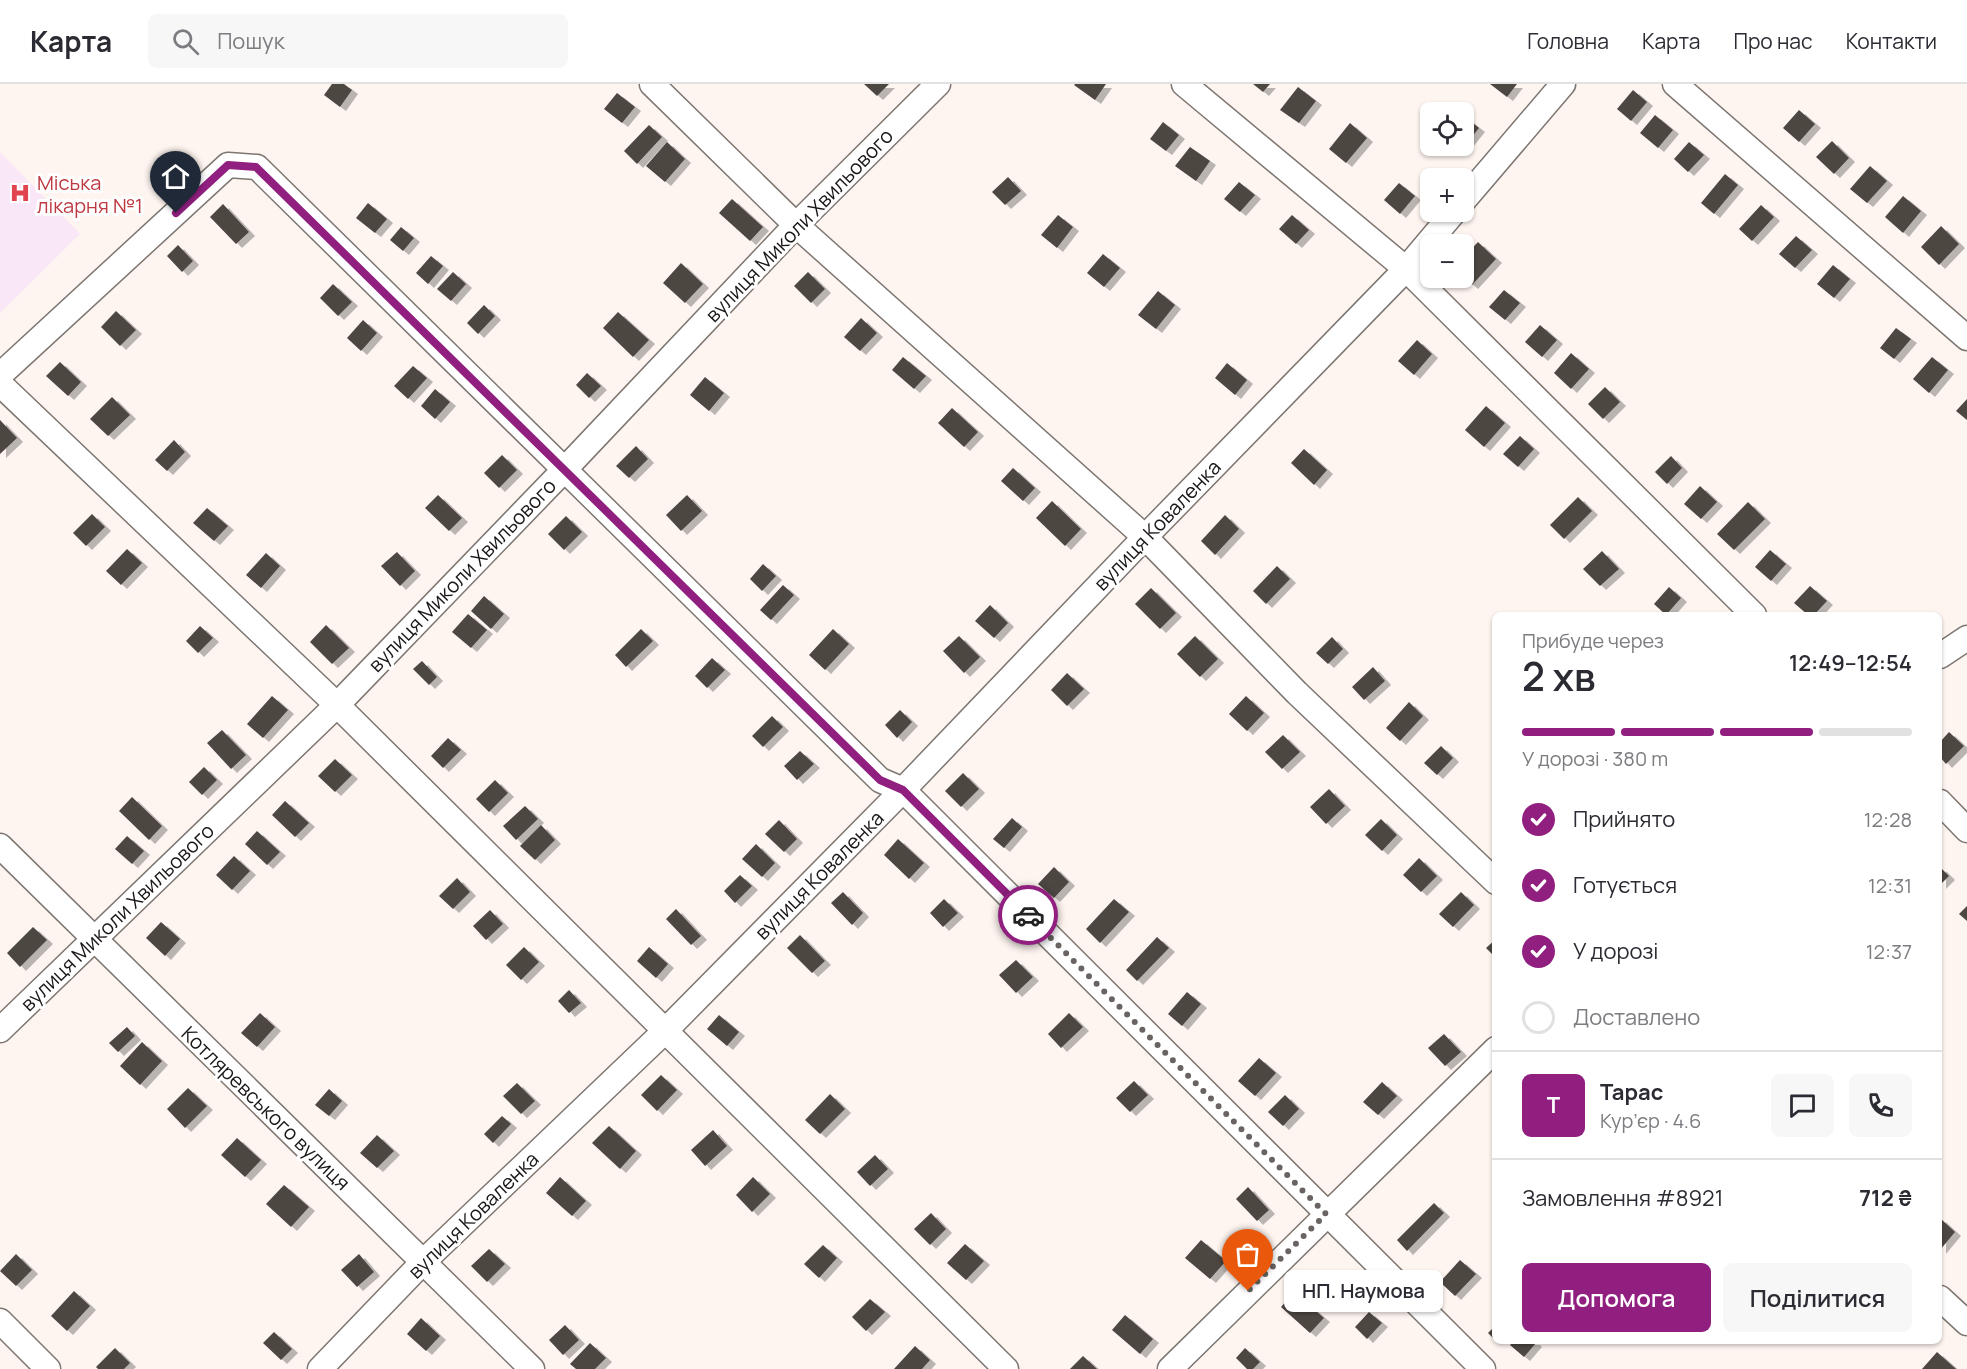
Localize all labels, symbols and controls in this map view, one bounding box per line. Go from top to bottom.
search box [148,14,568,68]
text: Карта [30,22,112,60]
icon: search [169,25,202,58]
text: Пошук [217,26,285,56]
text: Головна [1527,27,1609,55]
text: Карта [1642,27,1700,55]
text: Про нас [1733,27,1813,55]
text: Контакти [1846,27,1937,55]
map controls [1420,102,1474,288]
button: locate [1420,102,1474,156]
street label: вулиця Миколи Хвильового [699,122,899,328]
pin [150,151,201,213]
icon: home [159,160,192,193]
button: + [1420,168,1474,222]
place label: Міська лікарня №1 [37,169,143,219]
hospital icon: Міська лікарня №1 [8,181,32,205]
button: − [1420,234,1474,288]
street label: вулиця Коваленка [1088,454,1226,596]
street label: вулиця Миколи Хвильового [362,472,562,678]
text: Прибуде через [1522,627,1664,654]
text: 12:49–12:54 [1789,648,1912,678]
text: 2 хв [1522,649,1595,703]
text: У дорозі · 380 m [1522,745,1668,772]
icon: check [1522,803,1555,836]
text: Прийнято [1573,804,1675,834]
street label: вулиця Коваленка [749,805,889,945]
text: 12:28 [1864,806,1912,833]
street label: вулиця Миколи Хвильового [14,817,220,1017]
icon: check [1522,869,1555,902]
text: Готується [1573,870,1677,900]
text: 12:31 [1868,872,1912,899]
courier [998,885,1058,945]
icon: car [1012,899,1045,932]
icon: check [1522,935,1555,968]
text: У дорозі [1573,936,1659,966]
text: 12:37 [1866,938,1912,965]
text: Доставлено [1573,1002,1700,1032]
street label: Котляревського вулиця [176,1020,356,1196]
button: chat [1771,1074,1834,1137]
button: phone [1849,1074,1912,1137]
text: Тарас [1600,1077,1663,1107]
text: Т [1547,1090,1560,1120]
text: Кур’єр · 4.6 [1600,1107,1701,1134]
street label: вулиця Коваленка [402,1146,544,1284]
text: Замовлення #8921 [1522,1183,1723,1213]
text: 712 ₴ [1859,1183,1912,1213]
pin [1222,1229,1273,1291]
icon: bag [1231,1238,1264,1271]
button: Допомога [1522,1263,1711,1332]
button: Поділитися [1723,1263,1912,1332]
callout: НП. Наумова [1284,1270,1443,1312]
text: НП. Наумова [1302,1277,1425,1304]

